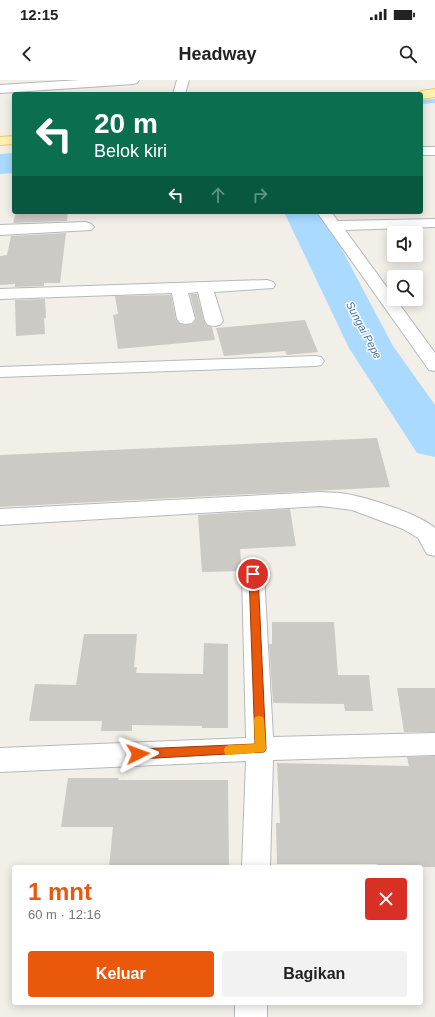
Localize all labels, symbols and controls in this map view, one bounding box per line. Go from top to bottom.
text: 12:15 [20,6,58,23]
icon: back [16,43,38,65]
icon: search [397,43,419,65]
text: Headway [178,44,257,64]
icon: left [28,108,80,160]
text: 20 m [94,108,158,139]
text: Belok kiri [94,141,167,161]
icon: left [165,184,187,206]
icon: ahead [207,184,229,206]
icon: right [249,184,271,206]
map controls [387,226,423,306]
button: sound [387,226,423,262]
button: search [387,270,423,306]
water label: Sungai Pepe [344,299,384,361]
pin [236,557,270,591]
icon: arrive [242,563,264,585]
position arrow [117,733,159,775]
text: 1 mnt [28,878,92,905]
button: close [365,878,407,920]
text: 60 m · 12:16 [28,907,101,922]
button: Keluar [28,951,214,997]
button: Bagikan [222,951,407,997]

